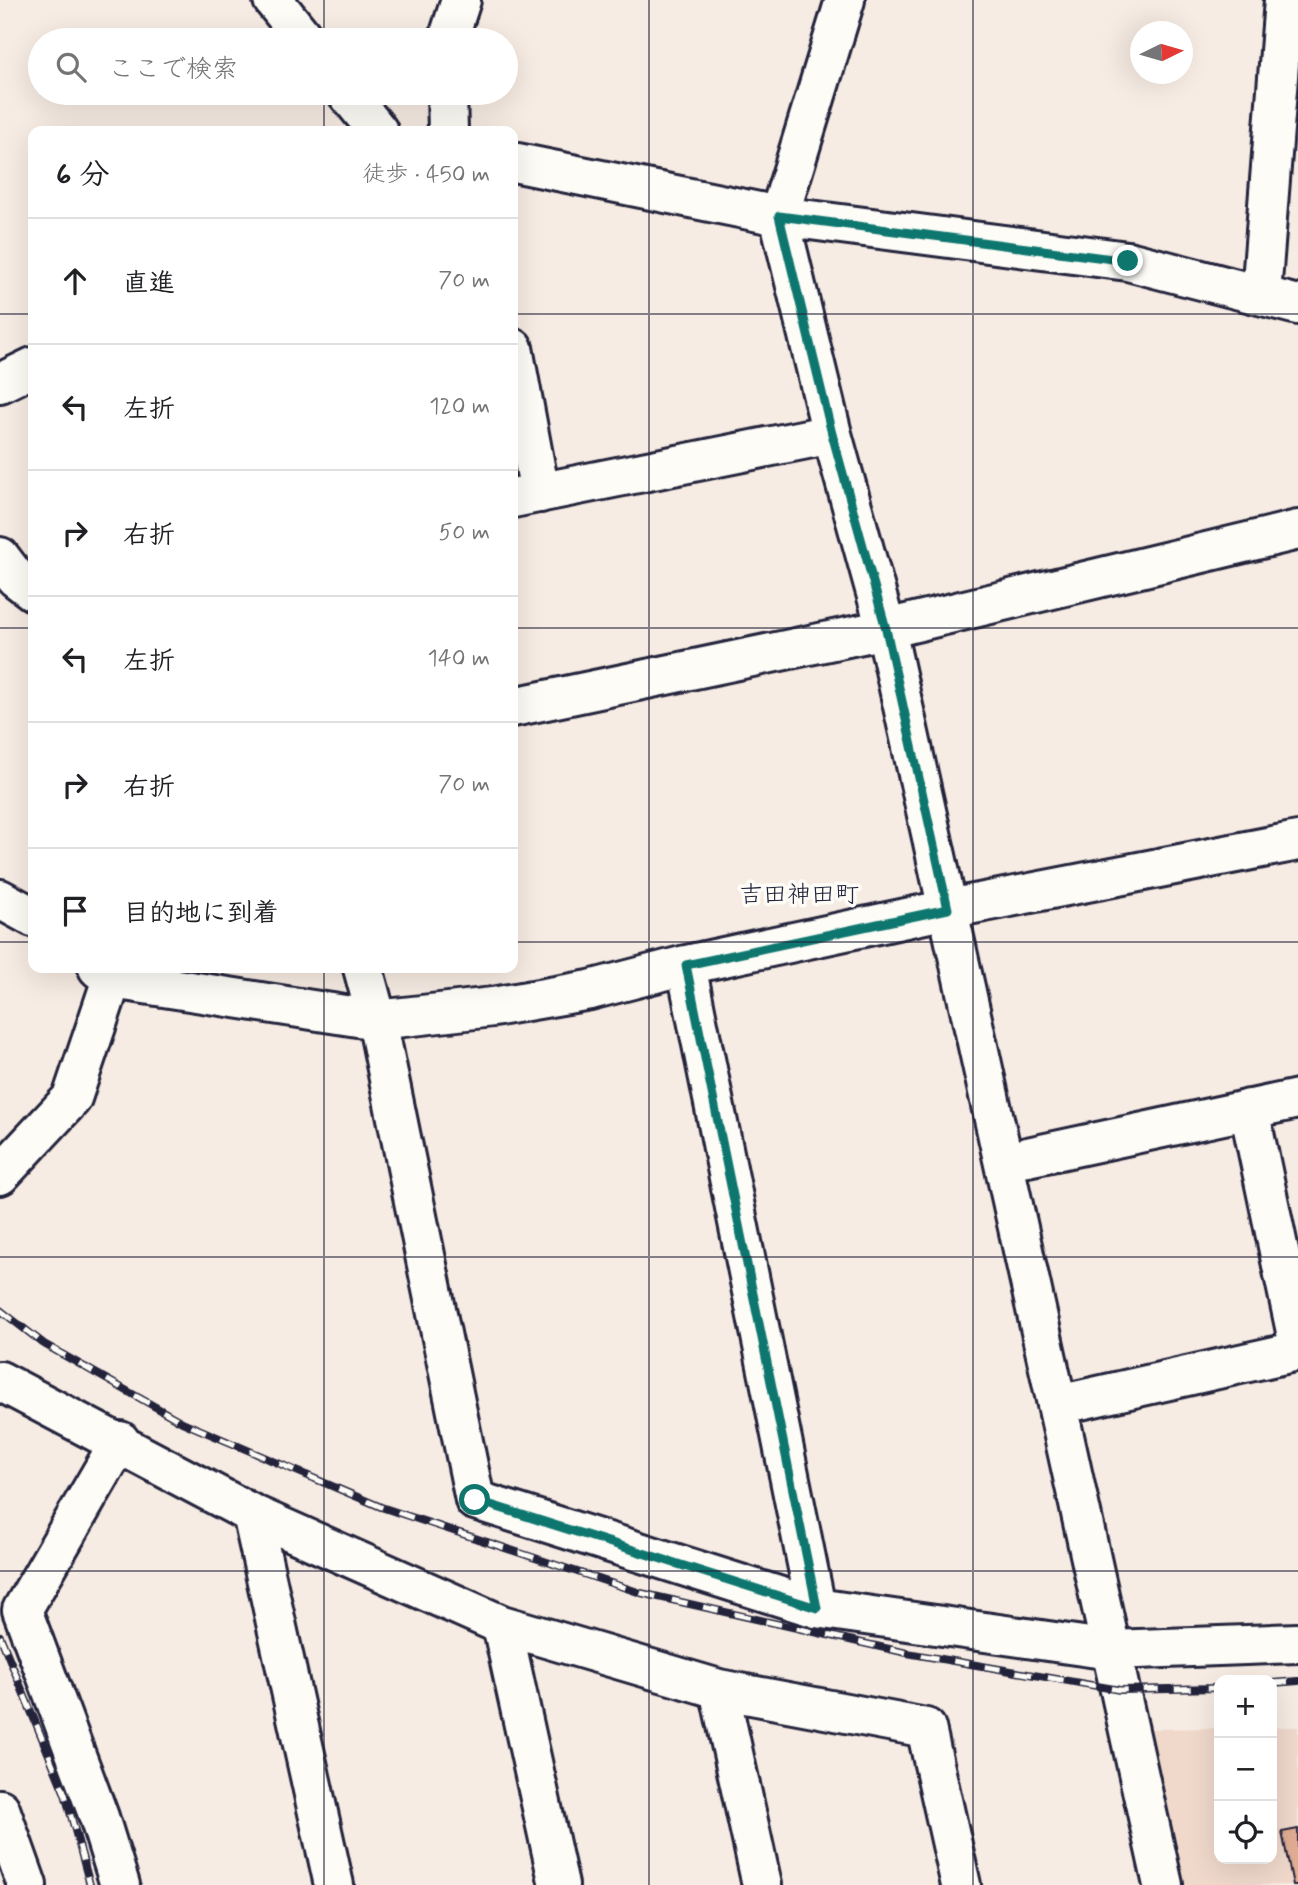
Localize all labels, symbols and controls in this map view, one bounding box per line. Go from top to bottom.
north arrow [1130,21,1193,84]
search box [28,28,518,105]
icon: search [52,48,90,86]
text: ここで検索 [108,53,238,87]
text: 6 分 [56,156,109,195]
text: 徒歩 · 450 m [362,160,490,190]
route end [1112,245,1143,276]
icon: ahead [56,262,94,300]
text: 70 m [438,266,490,296]
text: 直進 [123,267,175,301]
icon: left [56,388,94,426]
text: 120 m [429,392,490,422]
text: 左折 [123,393,175,427]
icon: right [56,514,94,552]
text: 50 m [439,518,490,548]
text: 右折 [123,519,175,553]
icon: left [56,640,94,678]
text: 140 m [427,644,490,674]
text: 左折 [123,645,175,679]
icon: right [56,766,94,804]
text: 70 m [438,770,490,800]
text: 右折 [123,771,175,805]
district label: 吉田神田町 [739,880,859,911]
icon: arrive [56,892,94,930]
text: 目的地に到着 [123,897,279,931]
route start [459,1484,490,1515]
map controls [1214,1675,1277,1864]
button: + [1214,1675,1277,1738]
button: − [1214,1738,1277,1801]
button: locate [1214,1801,1277,1864]

